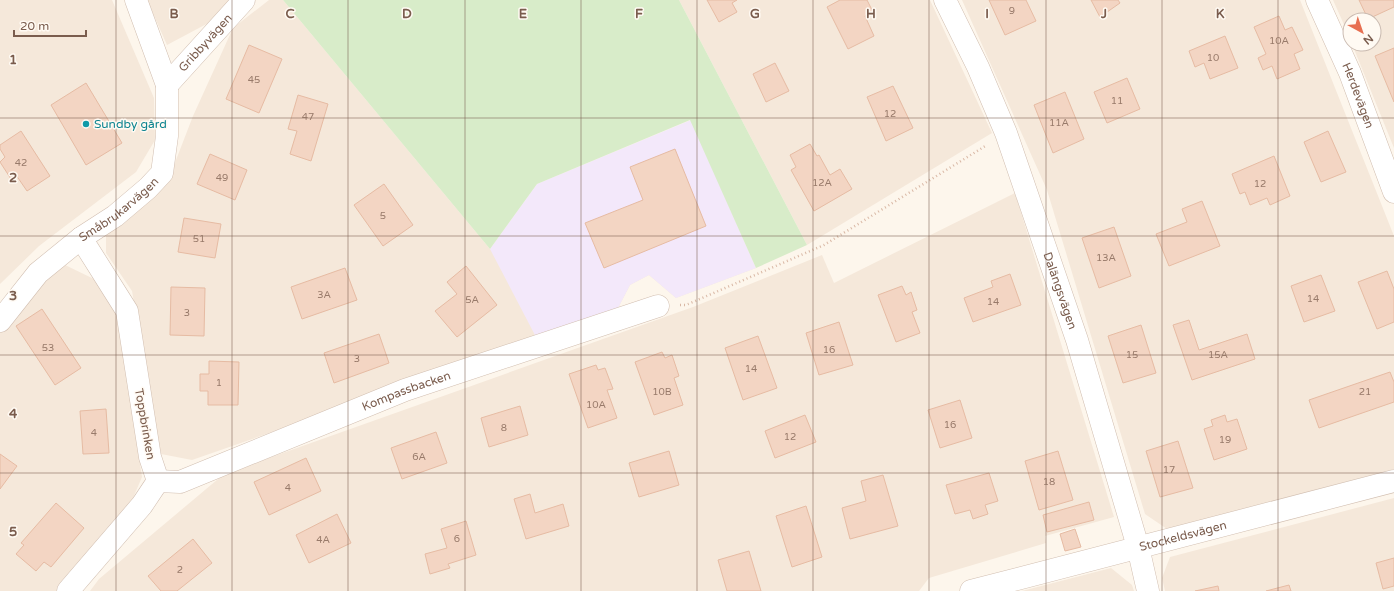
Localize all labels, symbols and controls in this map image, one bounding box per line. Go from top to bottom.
house number: 9 [1009,5,1015,17]
text: B [169,6,179,22]
text: C [285,6,295,22]
text: D [402,6,412,22]
text: E [519,6,527,22]
text: F [635,6,643,22]
text: G [750,6,760,22]
text: H [866,6,876,22]
text: I [985,6,989,22]
text: J [1100,6,1107,22]
text: K [1216,6,1225,22]
street label: Gribbyvägen [176,11,235,74]
scale bar [14,12,86,38]
north arrow [1342,12,1382,52]
text: 20 m [20,19,49,33]
text: N [1361,31,1376,47]
house number: 10A [1269,35,1289,47]
text: 1 [9,52,17,68]
house number: 10 [1207,52,1219,64]
street label: Herdevägen [1339,60,1377,130]
house number: 45 [248,74,260,86]
house number: 11 [1111,95,1123,107]
house number: 12 [884,108,896,120]
house number: 47 [302,111,314,123]
place label: Sundby gård [94,117,167,131]
house number: 11A [1049,117,1069,129]
marker: Sundby gård [81,119,91,129]
house number: 42 [15,157,27,169]
text: 2 [9,170,17,186]
house number: 49 [216,172,228,184]
street label: Småbrukarvägen [76,174,161,245]
house number: 12A [812,177,832,189]
house number: 12 [1254,178,1266,190]
house number: 5 [380,210,386,222]
house number: 51 [193,233,205,245]
street label: Dalängsvägen [1040,250,1080,331]
house number: 13A [1096,252,1116,264]
text: 3 [9,288,17,304]
house number: 3A [317,289,331,301]
house number: 14 [1307,293,1319,305]
house number: 5A [465,294,479,306]
house number: 14 [987,296,999,308]
house number: 3 [184,307,190,319]
house number: 53 [42,342,54,354]
house number: 16 [823,344,835,356]
house number: 15 [1126,349,1138,361]
house number: 15A [1208,349,1228,361]
house number: 3 [354,353,360,365]
house number: 14 [745,363,757,375]
street label: Kompassbacken [360,368,452,414]
house number: 1 [216,377,222,389]
house number: 10B [652,386,672,398]
house number: 21 [1359,386,1371,398]
street label: Toppbrinken [132,387,158,461]
house number: 10A [586,399,606,411]
text: 4 [9,406,18,422]
house number: 16 [944,419,956,431]
house number: 8 [501,422,507,434]
house number: 4 [91,427,97,439]
house number: 12 [784,431,796,443]
house number: 19 [1219,434,1231,446]
house number: 6A [412,451,426,463]
house number: 17 [1163,464,1175,476]
house number: 18 [1043,476,1055,488]
house number: 4 [285,482,291,494]
street label: Stockeldsvägen [1138,518,1228,554]
text: 5 [9,524,17,540]
house number: 6 [454,533,460,545]
house number: 4A [316,534,330,546]
house number: 2 [177,564,183,576]

